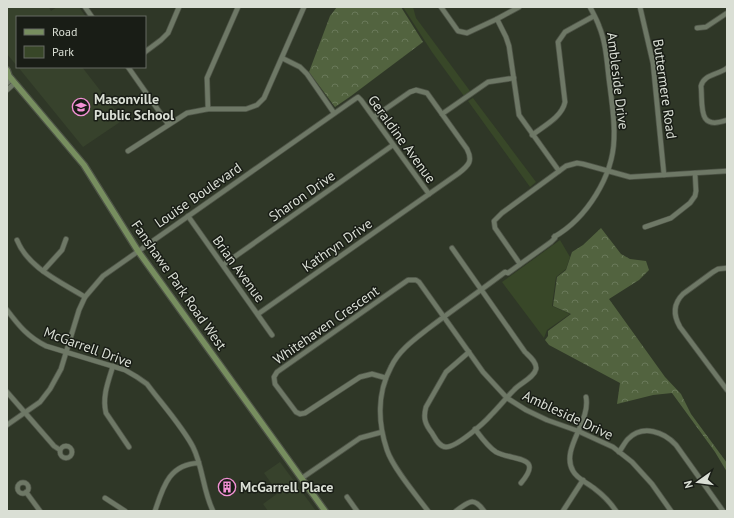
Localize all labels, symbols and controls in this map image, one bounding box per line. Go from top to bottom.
legend [16,16,146,68]
text: Road [52,24,77,39]
street label: Ambleside Drive [603,31,633,131]
street label: Buttermere Road [649,38,681,140]
text: Park [52,44,74,59]
place label: Masonville Public School [94,90,175,124]
street label: Geraldine Avenue [364,91,440,187]
school or university icon: Masonville Public School [71,97,91,117]
street label: Louise Boulevard [151,158,245,232]
street label: Sharon Drive [265,167,339,225]
street label: Kathryn Drive [298,214,376,276]
street label: Fanshawe Park Road West [127,217,231,354]
street label: Brian Avenue [209,232,269,306]
street label: Whitehaven Crescent [269,282,383,368]
street label: McGarrell Drive [41,323,135,371]
street label: Ambleside Drive [520,386,616,444]
north arrow [678,462,718,502]
building icon: McGarrell Place [217,477,237,497]
place label: McGarrell Place [240,478,333,496]
text: N [681,479,696,490]

